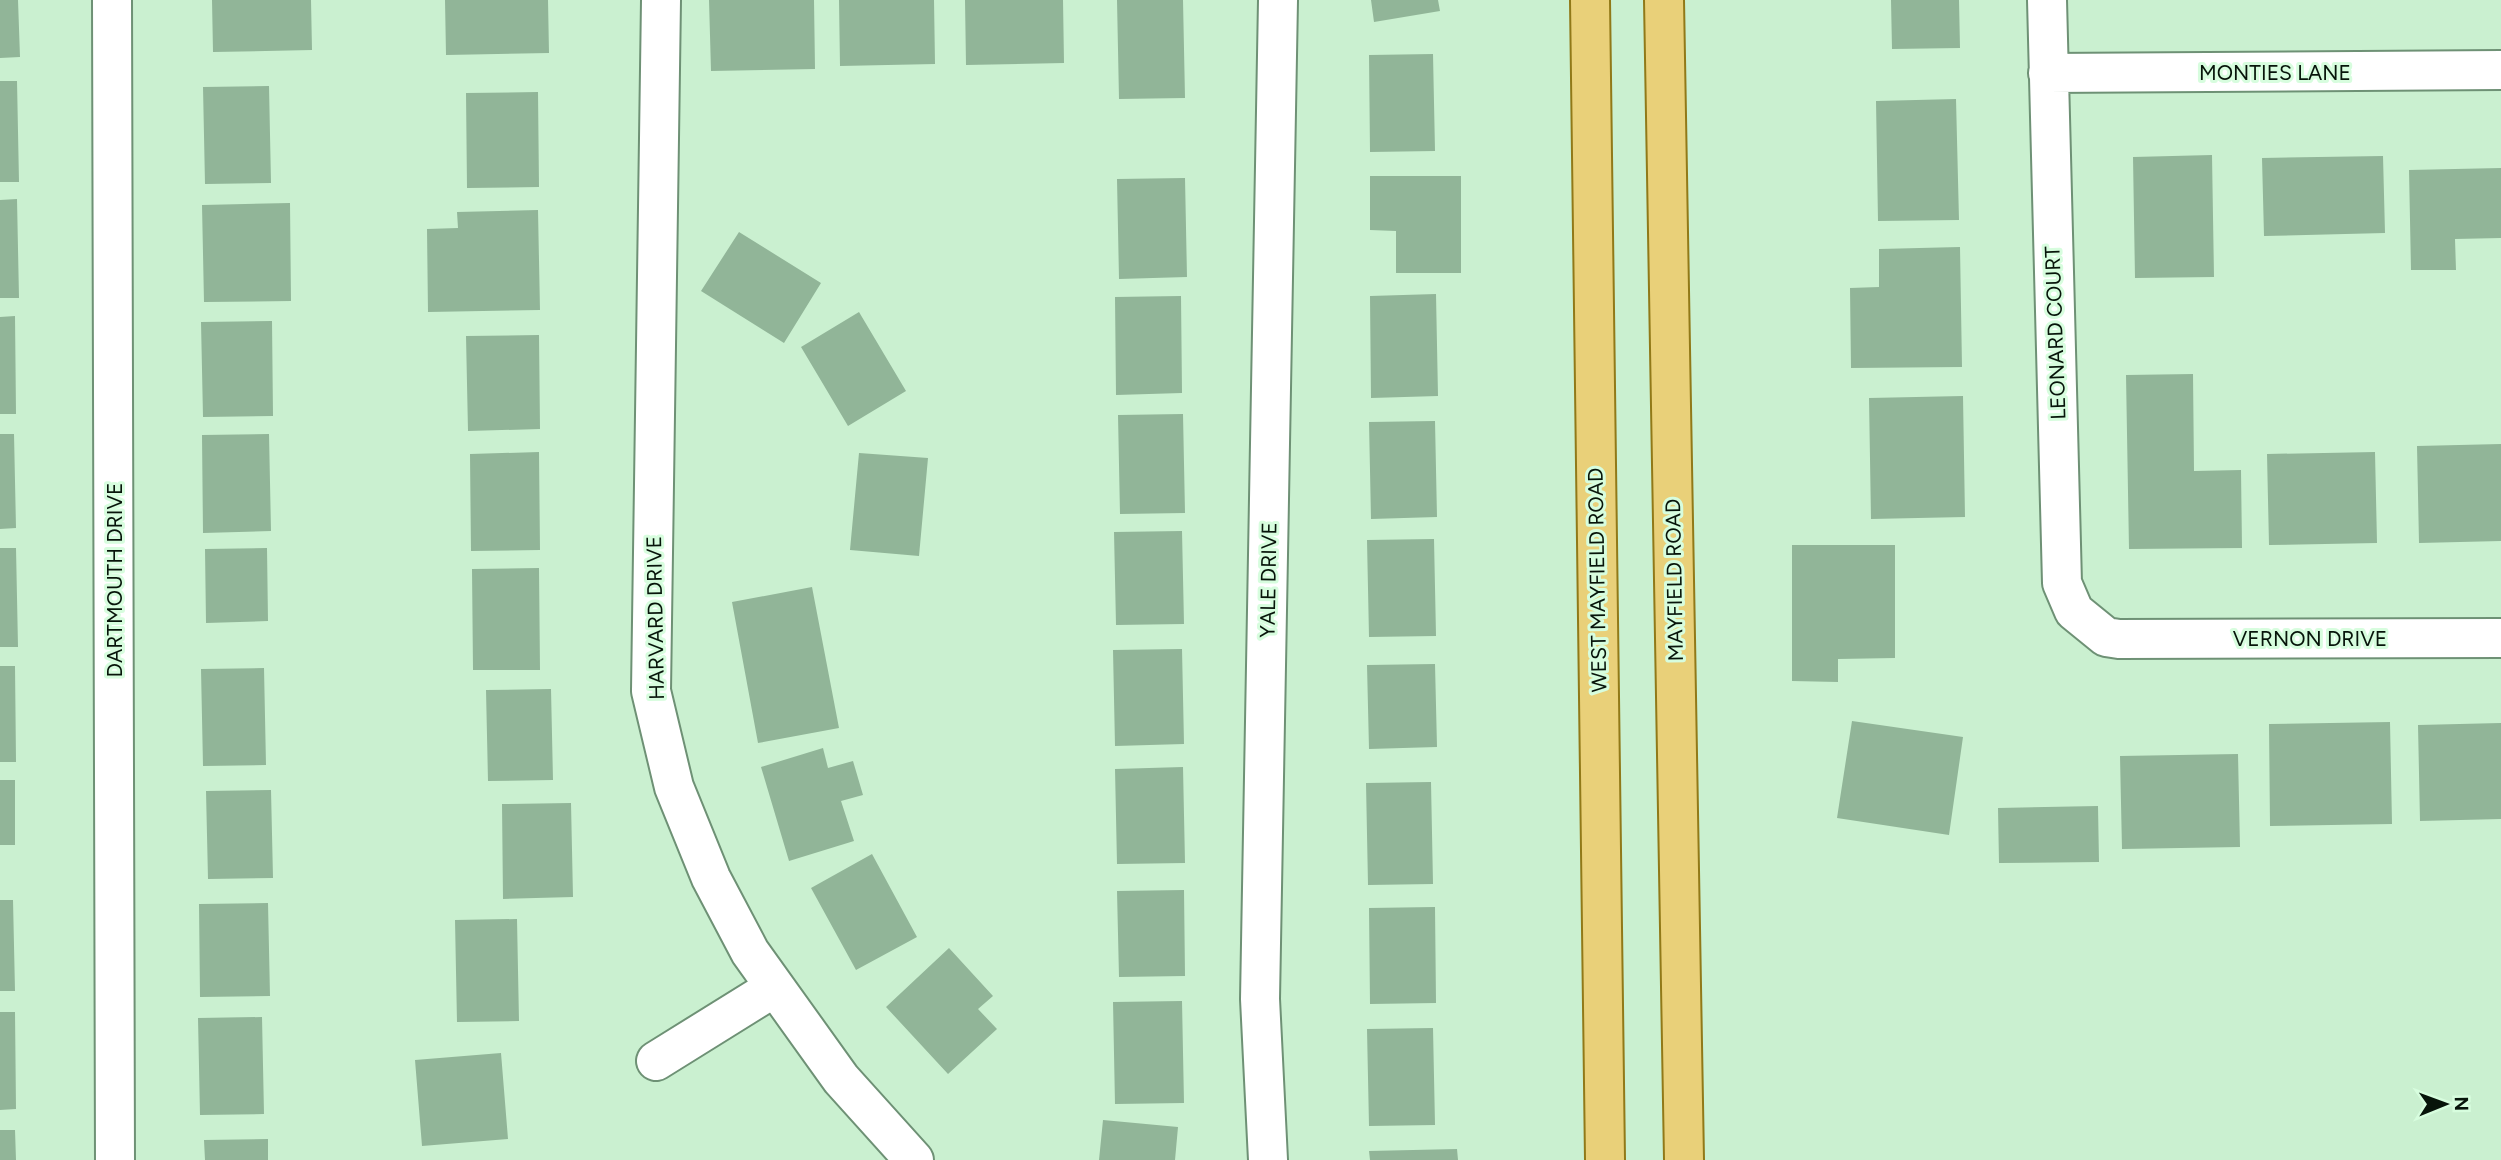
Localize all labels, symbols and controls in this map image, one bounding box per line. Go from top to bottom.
street label: MONTIES LANE [2199,60,2351,85]
street label: LEONARD COURT [2039,245,2071,420]
street label: WEST MAYFIELD ROAD [1583,467,1611,693]
street label: DARTMOUTH DRIVE [102,483,127,677]
street label: MAYFIELD ROAD [1660,498,1688,662]
street label: YALE DRIVE [1254,522,1282,638]
street label: HARVARD DRIVE [641,536,669,700]
street label: VERNON DRIVE [2233,626,2387,651]
north arrow [2410,1069,2480,1139]
text: N [2450,1096,2473,1111]

